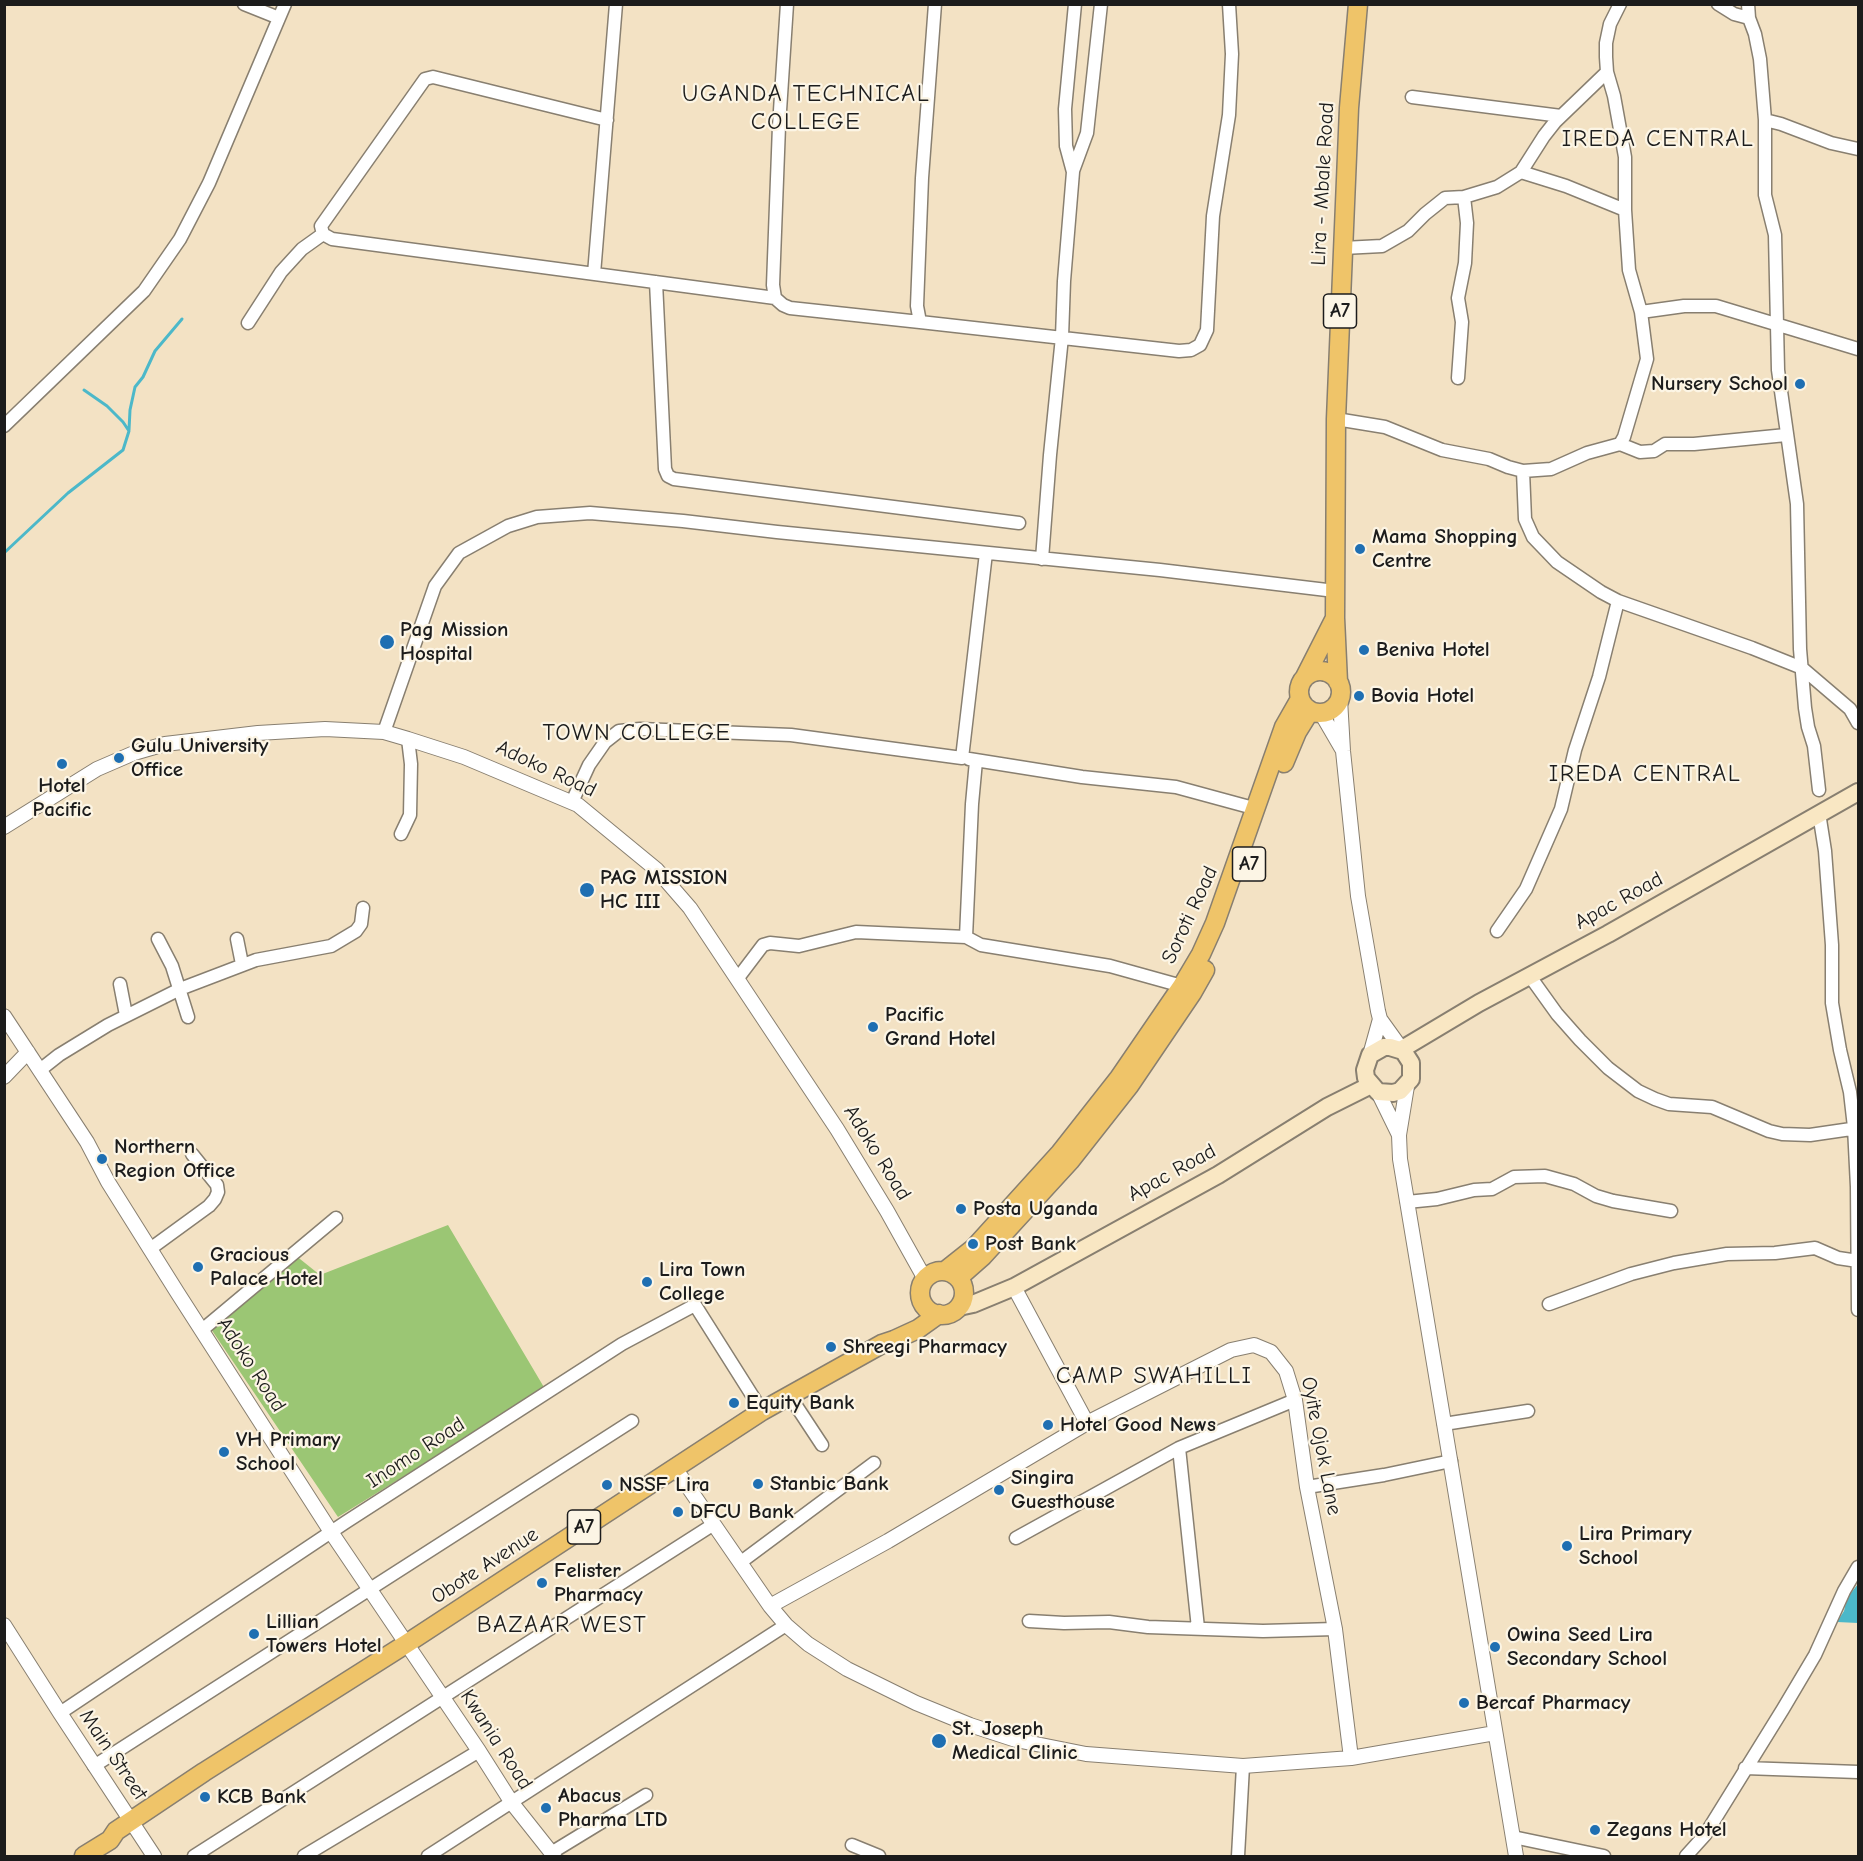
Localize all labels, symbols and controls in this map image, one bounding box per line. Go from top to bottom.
district label: UGANDA TECHNICAL COLLEGE [682,80,930,136]
street label: Lira - Mbale Road [1306,102,1340,266]
district label: IREDA CENTRAL [1562,125,1754,153]
road number: A7 [1324,294,1356,328]
place label: Nursery School [1651,371,1788,397]
marker: Nursery School [1793,377,1807,391]
place label: Mama Shopping Centre [1372,524,1518,574]
marker: Mama Shopping Centre [1353,542,1367,556]
place label: Pag Mission Hospital [400,617,509,667]
marker: Pag Mission Hospital [378,633,396,651]
place label: Beniva Hotel [1376,637,1490,663]
marker: Beniva Hotel [1357,643,1371,657]
place label: Bovia Hotel [1371,683,1474,709]
marker: Bovia Hotel [1352,689,1366,703]
district label: TOWN COLLEGE [543,719,731,747]
place label: Gulu University Office [131,733,268,783]
street label: Adoko Road [492,735,600,803]
marker: Gulu University Office [112,751,126,765]
marker: Hotel Pacific [55,757,69,771]
district label: IREDA CENTRAL [1549,760,1741,788]
place label: Hotel Pacific [33,773,91,823]
road number: A7 [1232,847,1266,881]
street label: Soroti Road [1156,862,1224,968]
place label: PAG MISSION HC III [600,865,728,915]
street label: Apac Road [1571,867,1667,935]
marker: PAG MISSION HC III [578,881,596,899]
place label: Pacific Grand Hotel [885,1002,996,1052]
marker: Pacific Grand Hotel [866,1020,880,1034]
street label: Adoko Road [838,1101,916,1205]
place label: Northern Region Office [114,1134,235,1184]
street label: Apac Road [1124,1139,1220,1207]
marker: Northern Region Office [95,1152,109,1166]
place label: Posta Uganda [973,1196,1098,1222]
marker: Posta Uganda [954,1202,968,1216]
place label: Post Bank [985,1231,1076,1257]
marker: Post Bank [966,1237,980,1251]
place label: Gracious Palace Hotel [210,1242,323,1292]
place label: Lira Town College [659,1257,745,1307]
marker: Gracious Palace Hotel [191,1260,205,1274]
marker: Lira Town College [640,1275,654,1289]
street label: Adoko Road [211,1313,291,1417]
place label: Shreegi Pharmacy [843,1334,1007,1360]
marker: Shreegi Pharmacy [824,1340,838,1354]
district label: CAMP SWAHILLI [1056,1362,1252,1390]
street label: Oyite Ojok Lane [1295,1375,1347,1517]
place label: Equity Bank [746,1390,854,1416]
marker: Equity Bank [727,1396,741,1410]
street label: Inomo Road [362,1412,470,1494]
place label: Hotel Good News [1060,1412,1216,1438]
marker: Hotel Good News [1041,1418,1055,1432]
place label: VH Primary School [236,1427,340,1477]
marker: VH Primary School [217,1445,231,1459]
place label: Singira Guesthouse [1011,1465,1115,1515]
place label: Stanbic Bank [770,1471,889,1497]
place label: NSSF Lira [619,1472,710,1498]
marker: Stanbic Bank [751,1477,765,1491]
marker: NSSF Lira [600,1478,614,1492]
marker: Singira Guesthouse [992,1483,1006,1497]
place label: DFCU Bank [690,1499,794,1525]
marker: DFCU Bank [671,1505,685,1519]
road number: A7 [568,1510,600,1544]
place label: Lira Primary School [1579,1521,1691,1571]
street label: Obote Avenue [427,1522,543,1610]
marker: Lira Primary School [1560,1539,1574,1553]
place label: Felister Pharmacy [554,1558,643,1608]
marker: Felister Pharmacy [535,1576,549,1590]
place label: Lillian Towers Hotel [266,1609,382,1659]
district label: BAZAAR WEST [477,1611,647,1639]
place label: Owina Seed Lira Secondary School [1507,1622,1667,1672]
marker: Lillian Towers Hotel [247,1627,261,1641]
marker: Owina Seed Lira Secondary School [1488,1640,1502,1654]
street label: Kwania Road [454,1685,538,1795]
place label: Bercaf Pharmacy [1476,1690,1630,1716]
marker: Bercaf Pharmacy [1457,1696,1471,1710]
street label: Main Street [73,1705,153,1805]
place label: St. Joseph Medical Clinic [952,1716,1077,1766]
marker: St. Joseph Medical Clinic [930,1732,948,1750]
place label: Abacus Pharma LTD [558,1783,668,1833]
place label: KCB Bank [217,1784,306,1810]
marker: KCB Bank [198,1790,212,1804]
marker: Abacus Pharma LTD [539,1801,553,1815]
place label: Zegans Hotel [1607,1817,1727,1843]
marker: Zegans Hotel [1588,1823,1602,1837]

